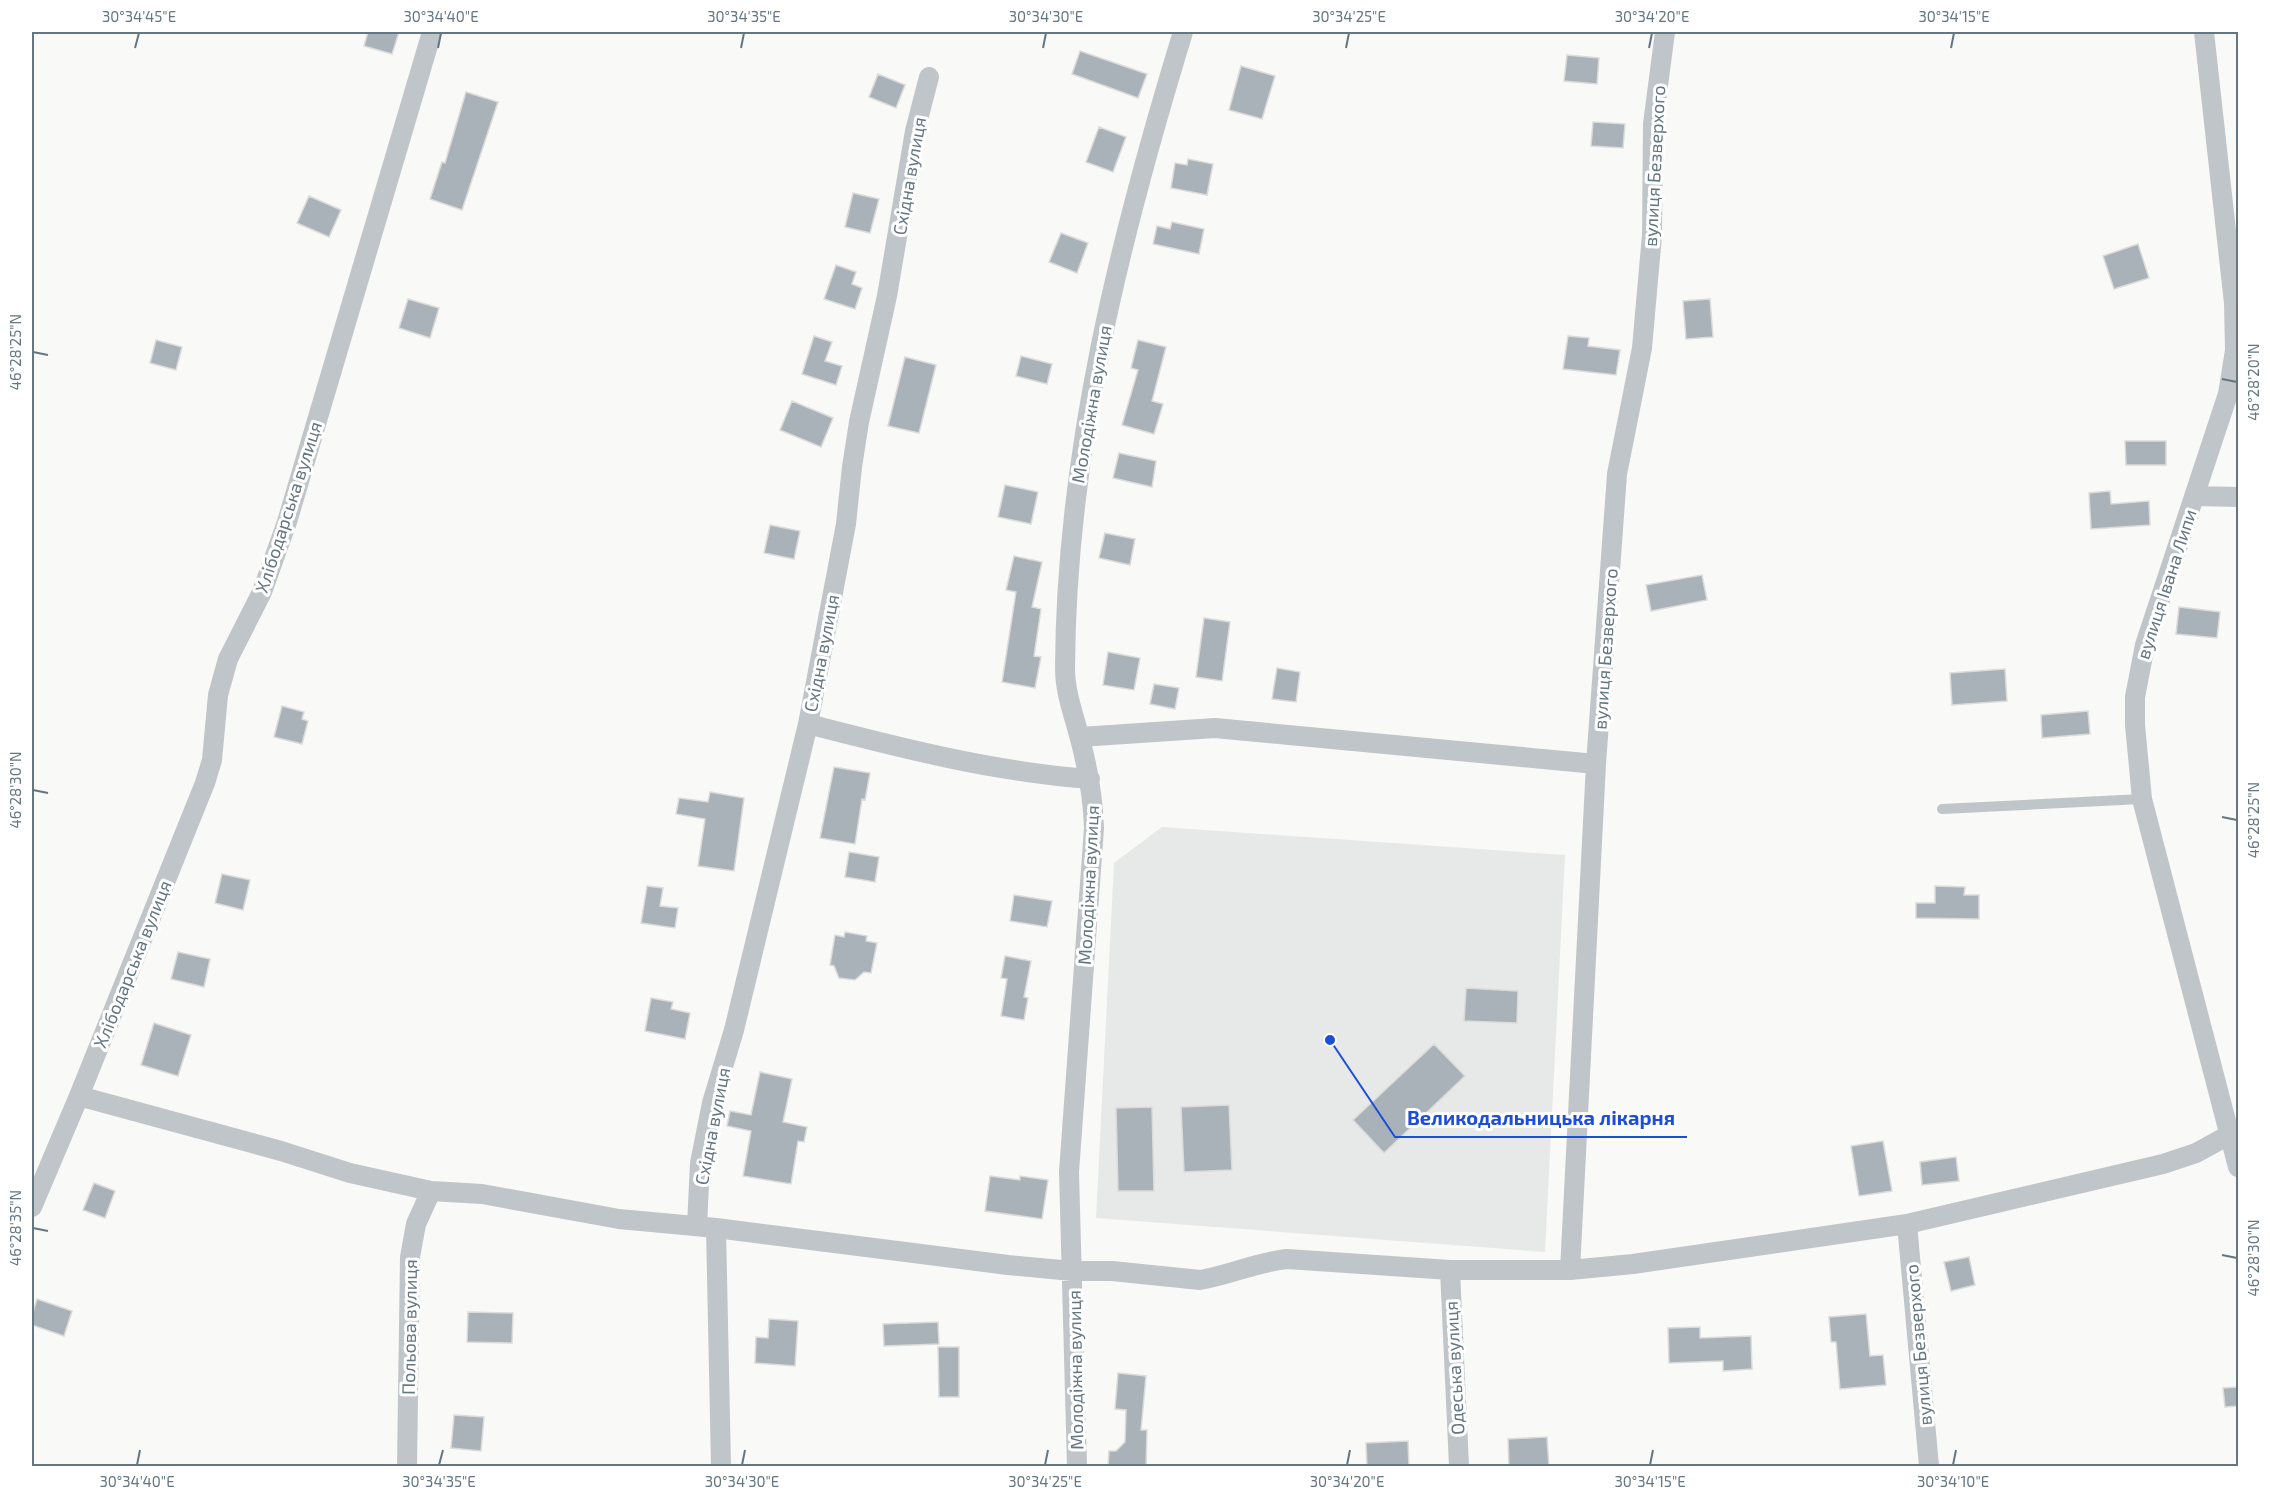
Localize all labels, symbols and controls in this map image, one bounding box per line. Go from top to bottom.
text: 30°34'45"E [102,7,176,25]
text: 30°34'40"E [403,7,479,25]
text: 30°34'35"E [707,7,781,25]
text: 30°34'30"E [1009,7,1083,25]
text: 30°34'25"E [1312,7,1386,25]
text: 30°34'20"E [1615,7,1689,25]
text: 30°34'15"E [1918,7,1990,25]
street label: вулиця Безверхого [1639,85,1669,247]
street label: Східна вулиця [888,115,930,237]
text: 46°28'25"N [6,314,24,390]
street label: Молодіжна вулиця [1066,323,1116,485]
text: 46°28'20"N [2244,343,2262,421]
street label: Хлібодарська вулиця [250,419,326,595]
street label: вулиця Івана Липи [2131,506,2201,662]
street label: вулиця Безверхого [1588,568,1622,730]
street label: Східна вулиця [799,592,843,714]
text: 46°28'30"N [6,751,24,829]
text: 46°28'25"N [2244,782,2262,858]
street label: Молодіжна вулиця [1073,805,1103,965]
street label: Хлібодарська вулиця [88,877,176,1051]
street label: Східна вулиця [690,1065,734,1187]
callout: Великодальницька лікарня [1395,1099,1687,1137]
text: Великодальницька лікарня [1407,1105,1675,1129]
text: 46°28'35"N [6,1190,24,1266]
text: 46°28'30"N [2244,1219,2262,1297]
street label: Польова вулиця [397,1259,421,1395]
street label: вулиця Безверхого [1900,1264,1936,1426]
street label: Молодіжна вулиця [1063,1290,1087,1450]
street label: Одеська вулиця [1440,1301,1468,1435]
text: 30°34'40"E [99,1472,175,1490]
text: 30°34'35"E [402,1472,476,1490]
text: 30°34'30"E [705,1472,779,1490]
text: 30°34'25"E [1008,1472,1082,1490]
text: 30°34'20"E [1310,1472,1384,1490]
text: 30°34'15"E [1614,1472,1686,1490]
text: 30°34'10"E [1917,1472,1989,1490]

